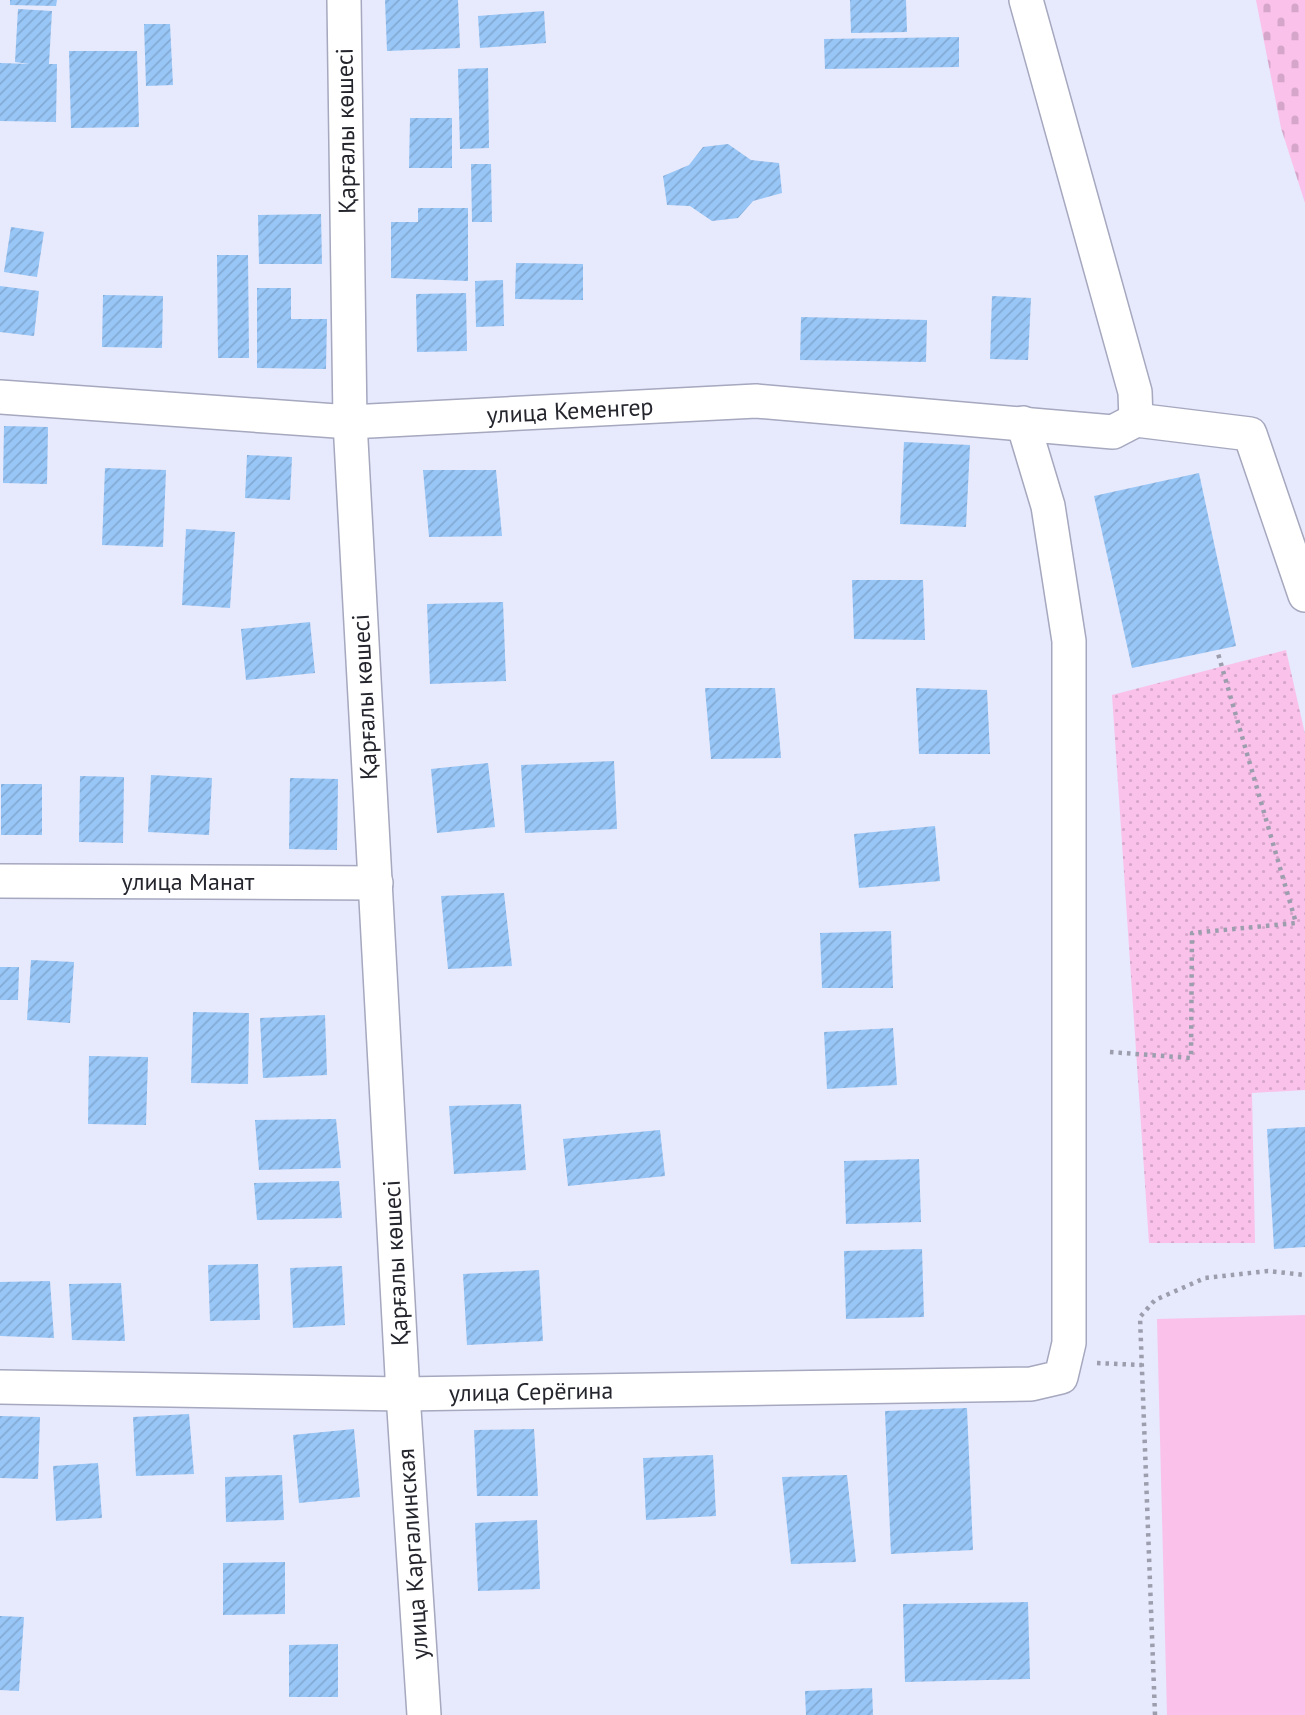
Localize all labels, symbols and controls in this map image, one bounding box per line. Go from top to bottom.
street label: Қарғалы көшесі [329,48,362,214]
street label: улица Кеменгер [486,391,654,430]
street label: Қарғалы көшесі [345,613,384,781]
street label: улица Манат [122,866,255,897]
street label: Қарғалы көшесі [376,1179,415,1347]
street label: улица Серёгина [448,1375,614,1408]
street label: улица Каргалинская [390,1447,435,1661]

